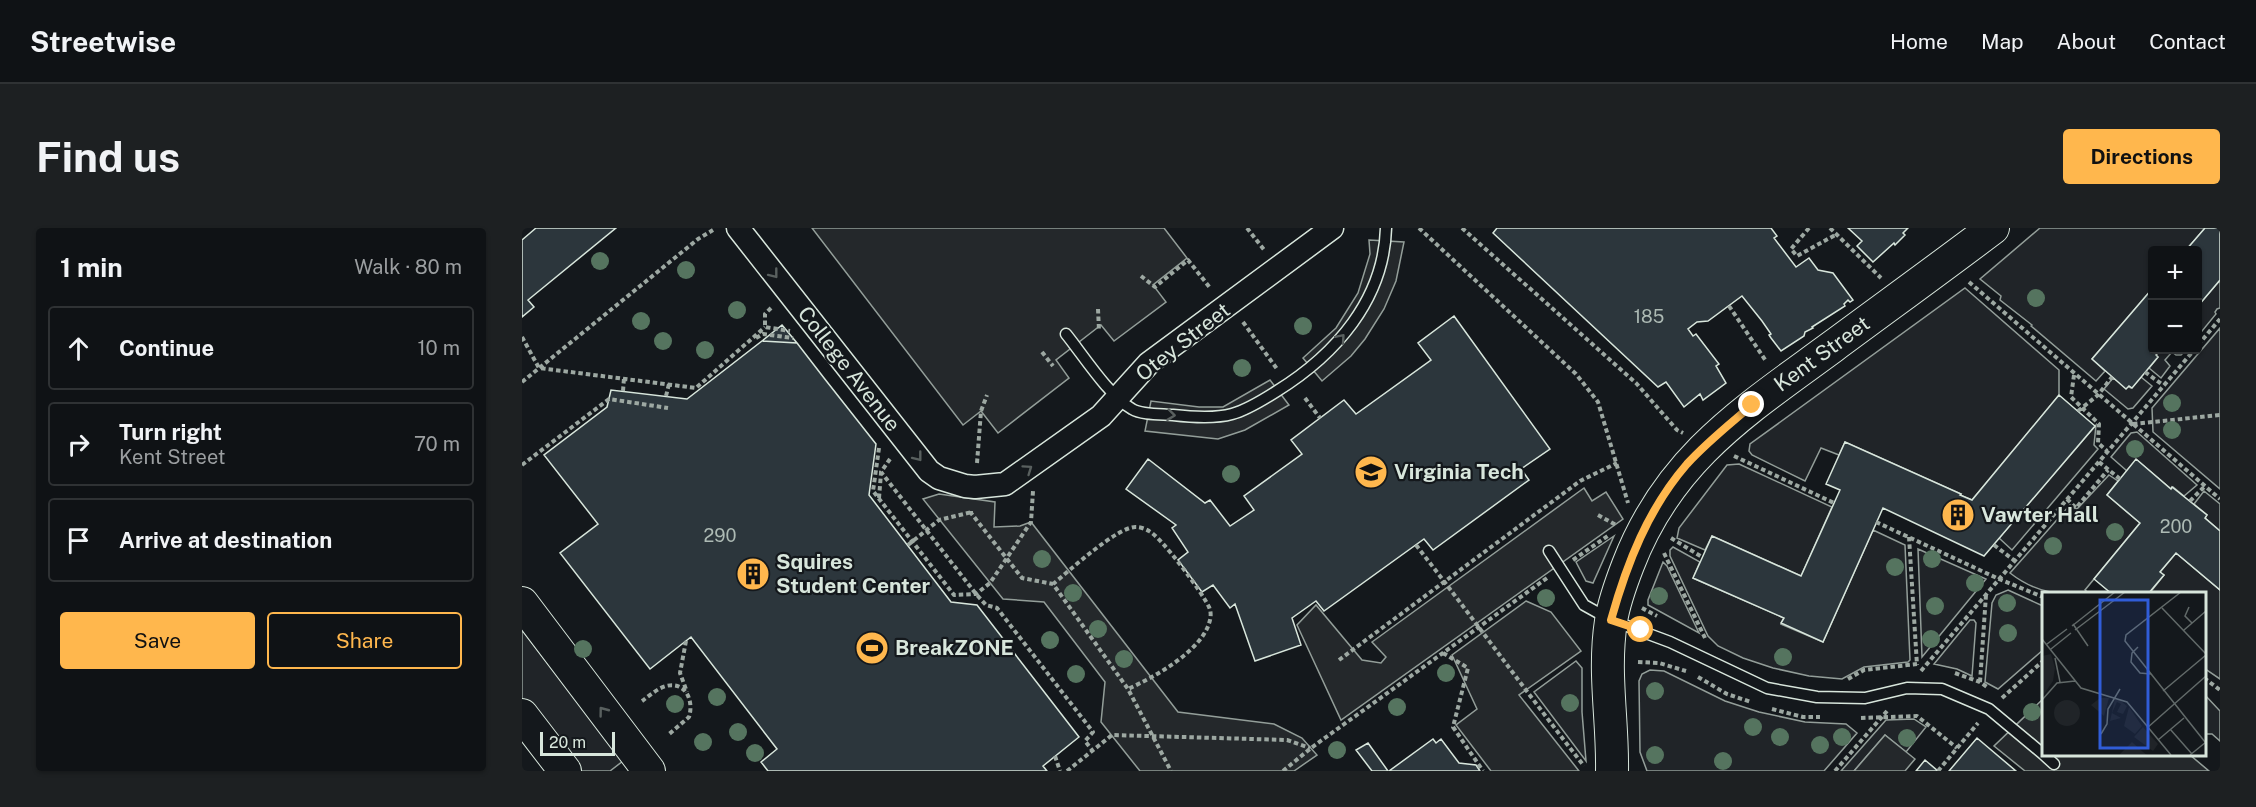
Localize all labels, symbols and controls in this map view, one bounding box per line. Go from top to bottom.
text: Streetwise [30,25,176,58]
text: Home [1890,29,1948,54]
text: Map [1981,29,2024,54]
text: About [2057,29,2116,54]
text: Contact [2149,29,2226,54]
button: Directions [2063,129,2220,184]
text: Find us [36,132,180,181]
map controls [2148,246,2202,354]
button: + [2148,246,2202,300]
text: 1 min [60,252,123,283]
text: Walk · 80 m [354,255,462,279]
one-way arrow [767,267,778,278]
street label: Otey Street [1131,297,1235,386]
button: − [2148,300,2202,354]
street label: College Avenue [793,301,906,436]
house number: 185 [1634,306,1664,327]
street label: Kent Street [1769,311,1874,397]
icon: ahead [62,332,95,365]
one-way arrow [1334,334,1345,345]
text: Continue [119,335,214,361]
text: 10 m [417,336,460,360]
route end [1738,391,1764,417]
one-way arrow [1167,408,1176,421]
text: Turn right [119,419,222,445]
icon: right [62,428,95,461]
text: 70 m [414,432,460,456]
text: Kent Street [119,445,226,469]
one-way arrow [911,450,922,461]
school or university icon: Virginia Tech [1353,454,1389,490]
place label: Virginia Tech [1394,459,1524,484]
one-way arrow [1022,465,1033,476]
building icon: Vawter Hall [1940,497,1976,533]
place label: Vawter Hall [1981,502,2099,527]
house number: 200 [2160,516,2192,537]
icon: arrive [62,524,95,557]
house number: 290 [704,525,736,546]
text: Arrive at destination [119,527,332,553]
place label: Squires Student Center [776,549,931,598]
building icon: Squires Student Center [735,556,771,592]
inset map [2042,592,2205,756]
button: Save [60,612,255,669]
button: Share [267,612,462,669]
route start [1627,616,1653,642]
sports icon: BreakZONE [854,630,890,666]
place label: BreakZONE [895,635,1014,660]
one-way arrow [600,706,611,717]
scale bar [540,729,615,756]
text: 20 m [549,733,586,752]

